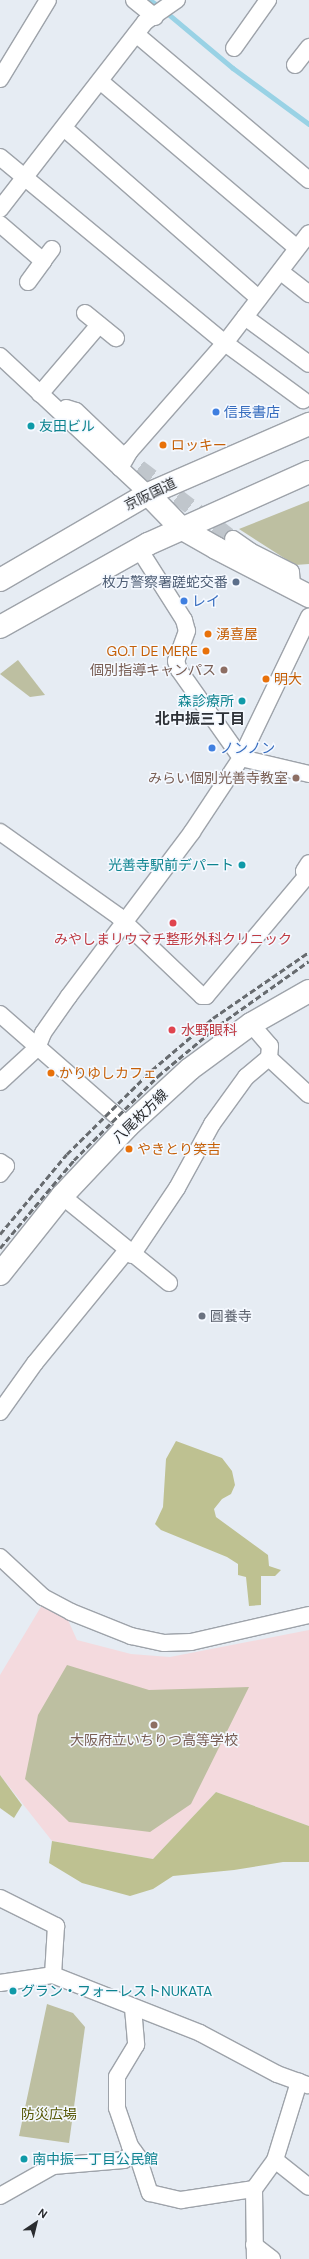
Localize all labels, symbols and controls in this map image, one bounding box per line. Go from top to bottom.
place label: 信長書店 [224,404,280,420]
marker: 信長書店 [211,407,221,417]
place label: 友田ビル [39,418,95,434]
marker: 友田ビル [26,421,36,431]
place label: ロッキー [171,437,227,453]
marker: ロッキー [158,440,168,450]
street label: 京阪国道 [121,474,179,514]
place label: 枚方警察署蹉蛇交番 [102,574,228,590]
marker: 枚方警察署蹉蛇交番 [231,577,241,587]
place label: レイ [192,593,220,609]
marker: レイ [179,596,189,606]
place label: 湧喜屋 [216,626,258,642]
marker: 湧喜屋 [203,629,213,639]
place label: GO.T DE MERE [107,643,198,659]
marker: GO.T DE MERE [201,646,211,656]
place label: 個別指導キャンパス [90,662,216,678]
marker: 個別指導キャンパス [219,665,229,675]
place label: 明大 [274,671,302,687]
marker: 明大 [261,674,271,684]
place label: 森診療所 [178,693,234,709]
marker: 森診療所 [237,696,247,706]
district label: 北中振三丁目 [155,711,245,729]
place label: ノンノン [220,740,276,756]
marker: ノンノン [207,743,217,753]
place label: みらい個別光善寺教室 [148,770,288,786]
marker: みらい個別光善寺教室 [291,773,301,783]
place label: 光善寺駅前デパート [108,857,234,873]
marker: 光善寺駅前デパート [237,860,247,870]
marker: みやしまリウマチ整形外科クリニック [167,917,179,929]
place label: みやしまリウマチ整形外科クリニック [54,931,292,947]
place label: 水野眼科 [181,1022,237,1038]
marker: 水野眼科 [166,1024,178,1036]
place label: かりゆしカフェ [59,1065,157,1081]
marker: かりゆしカフェ [46,1068,56,1078]
street label: 八尾枚方線 [109,1086,171,1146]
place label: やきとり笑吉 [137,1141,221,1157]
marker: やきとり笑吉 [124,1144,134,1154]
place label: 圓養寺 [210,1308,252,1324]
marker: 圓養寺 [197,1311,207,1321]
marker: 大阪府立いちりつ高等学校 [149,1720,159,1730]
place label: 大阪府立いちりつ高等学校 [70,1732,238,1748]
place label: グラン・フォーレストNUKATA [21,1983,212,1999]
marker: グラン・フォーレストNUKATA [8,1986,18,1996]
park label: 防災広場 [21,2106,77,2122]
place label: 南中振一丁目公民館 [32,2151,158,2167]
marker: 南中振一丁目公民館 [19,2154,29,2164]
north arrow [16,2203,56,2243]
text: N [36,2205,50,2221]

